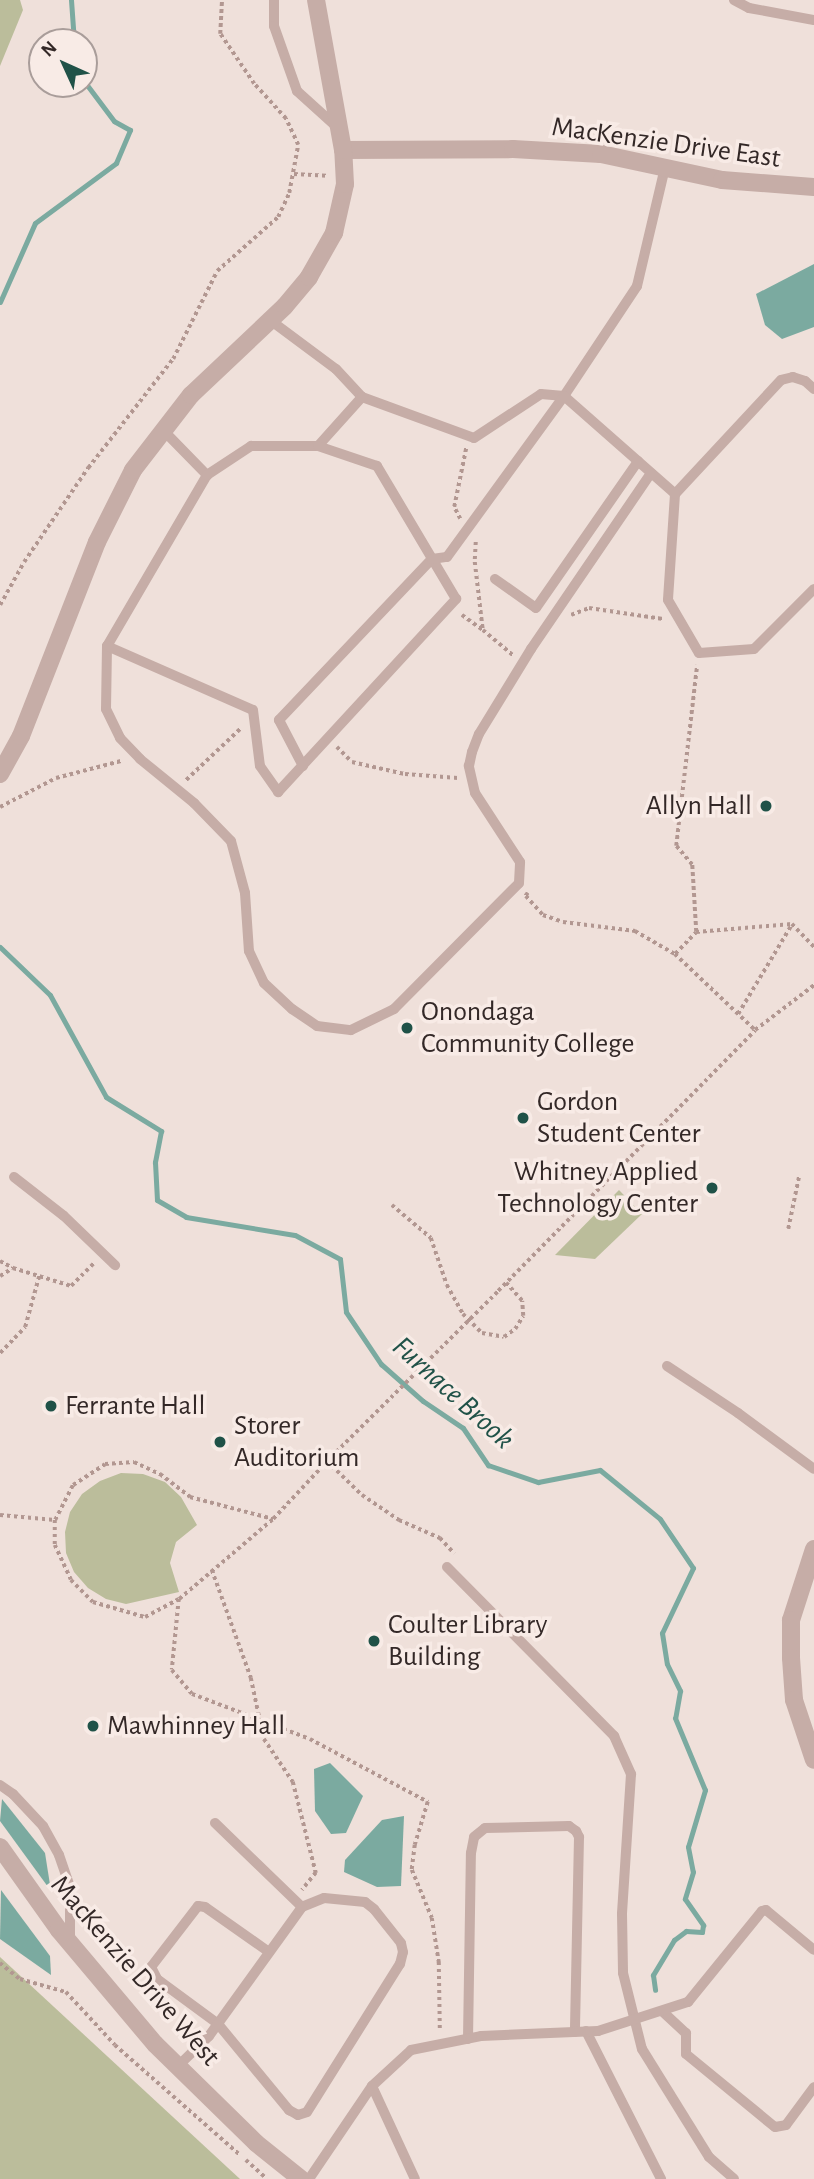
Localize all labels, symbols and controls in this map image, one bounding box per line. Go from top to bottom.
north arrow [28,28,98,98]
text: N [38,38,61,61]
street label: MacKenzie Drive East [550,110,782,176]
place label: Allyn Hall [646,789,752,823]
marker: Allyn Hall [758,798,774,814]
place label: Onondaga Community College [421,995,634,1061]
marker: Onondaga Community College [399,1020,415,1036]
place label: Gordon Student Center [537,1085,701,1151]
marker: Gordon Student Center [515,1110,531,1126]
place label: Whitney Applied Technology Center [497,1155,698,1221]
marker: Whitney Applied Technology Center [704,1180,720,1196]
water label: Furnace Brook [385,1329,521,1457]
place label: Ferrante Hall [65,1389,205,1423]
marker: Ferrante Hall [43,1398,59,1414]
place label: Storer Auditorium [234,1409,359,1475]
marker: Storer Auditorium [212,1434,228,1450]
place label: Coulter Library Building [388,1608,547,1674]
marker: Coulter Library Building [366,1633,382,1649]
place label: Mawhinney Hall [107,1709,285,1743]
marker: Mawhinney Hall [85,1718,101,1734]
street label: MacKenzie Drive West [43,1869,227,2073]

